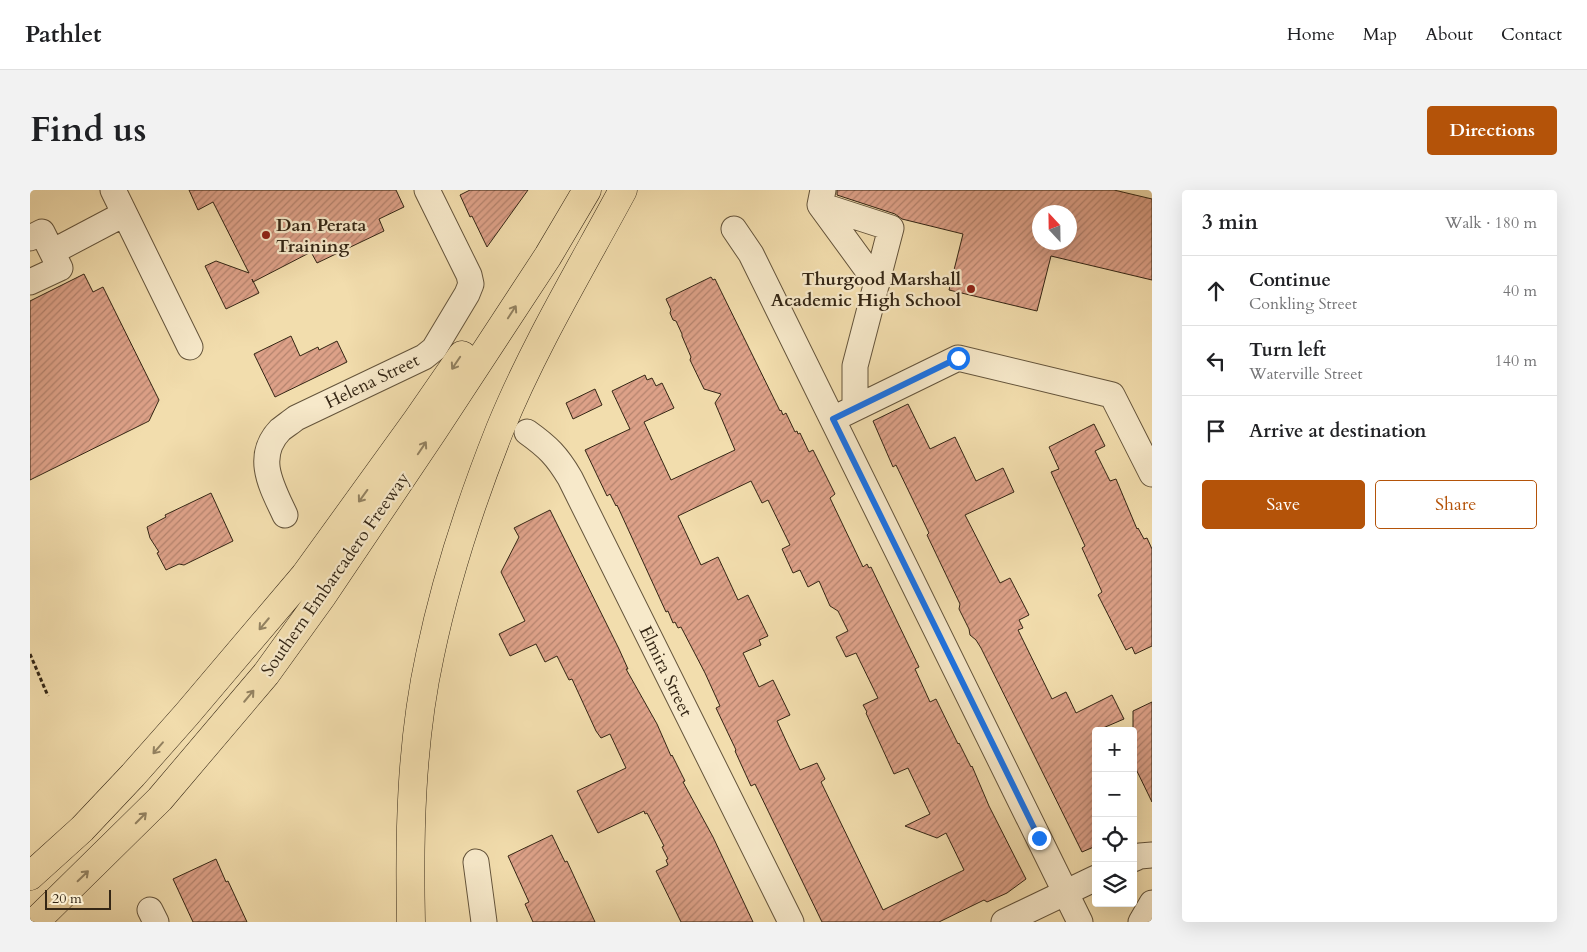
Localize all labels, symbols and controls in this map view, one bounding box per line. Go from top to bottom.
text: Pathlet [25,18,102,51]
text: Home [1287,22,1335,47]
text: Map [1363,22,1397,47]
text: About [1425,22,1473,47]
text: Contact [1501,22,1562,47]
text: Find us [30,106,146,154]
button: Directions [1427,106,1557,155]
north arrow [1032,205,1077,250]
text: 3 min [1202,208,1258,237]
text: Walk · 180 m [1445,212,1537,234]
place label: Dan Perata Training [276,213,367,259]
marker: Dan Perata Training [260,229,272,241]
place label: Thurgood Marshall Academic High School [771,267,961,313]
text: Continue [1249,267,1331,293]
icon: ahead [1202,277,1230,305]
text: 40 m [1503,280,1537,302]
marker: Thurgood Marshall Academic High School [965,283,977,295]
text: Conkling Street [1249,293,1357,315]
one-way arrow [507,306,517,320]
text: Turn left [1249,337,1326,363]
route start [947,347,970,370]
icon: left [1202,347,1230,375]
street label: Helena Street [321,348,424,415]
text: 140 m [1495,350,1537,372]
one-way arrow [451,356,461,370]
text: Waterville Street [1249,363,1363,385]
icon: arrive [1202,417,1230,445]
text: Arrive at destination [1249,418,1426,444]
one-way arrow [417,441,427,455]
street label: Southern Embarcadero Freeway [255,467,416,681]
button: Save [1202,480,1365,529]
button: Share [1375,480,1537,529]
one-way arrow [358,489,368,503]
one-way arrow [258,618,269,631]
street label: Elmira Street [633,621,698,721]
one-way arrow [243,689,254,702]
map controls [1092,727,1137,907]
button: + [1092,727,1137,772]
one-way arrow [152,741,164,754]
button: − [1092,772,1137,817]
one-way arrow [135,812,147,824]
button: locate [1092,817,1137,862]
route end [1028,827,1051,850]
button: layers [1092,862,1137,907]
one-way arrow [76,870,89,882]
scale bar [45,887,111,910]
text: 20 m [52,889,82,908]

